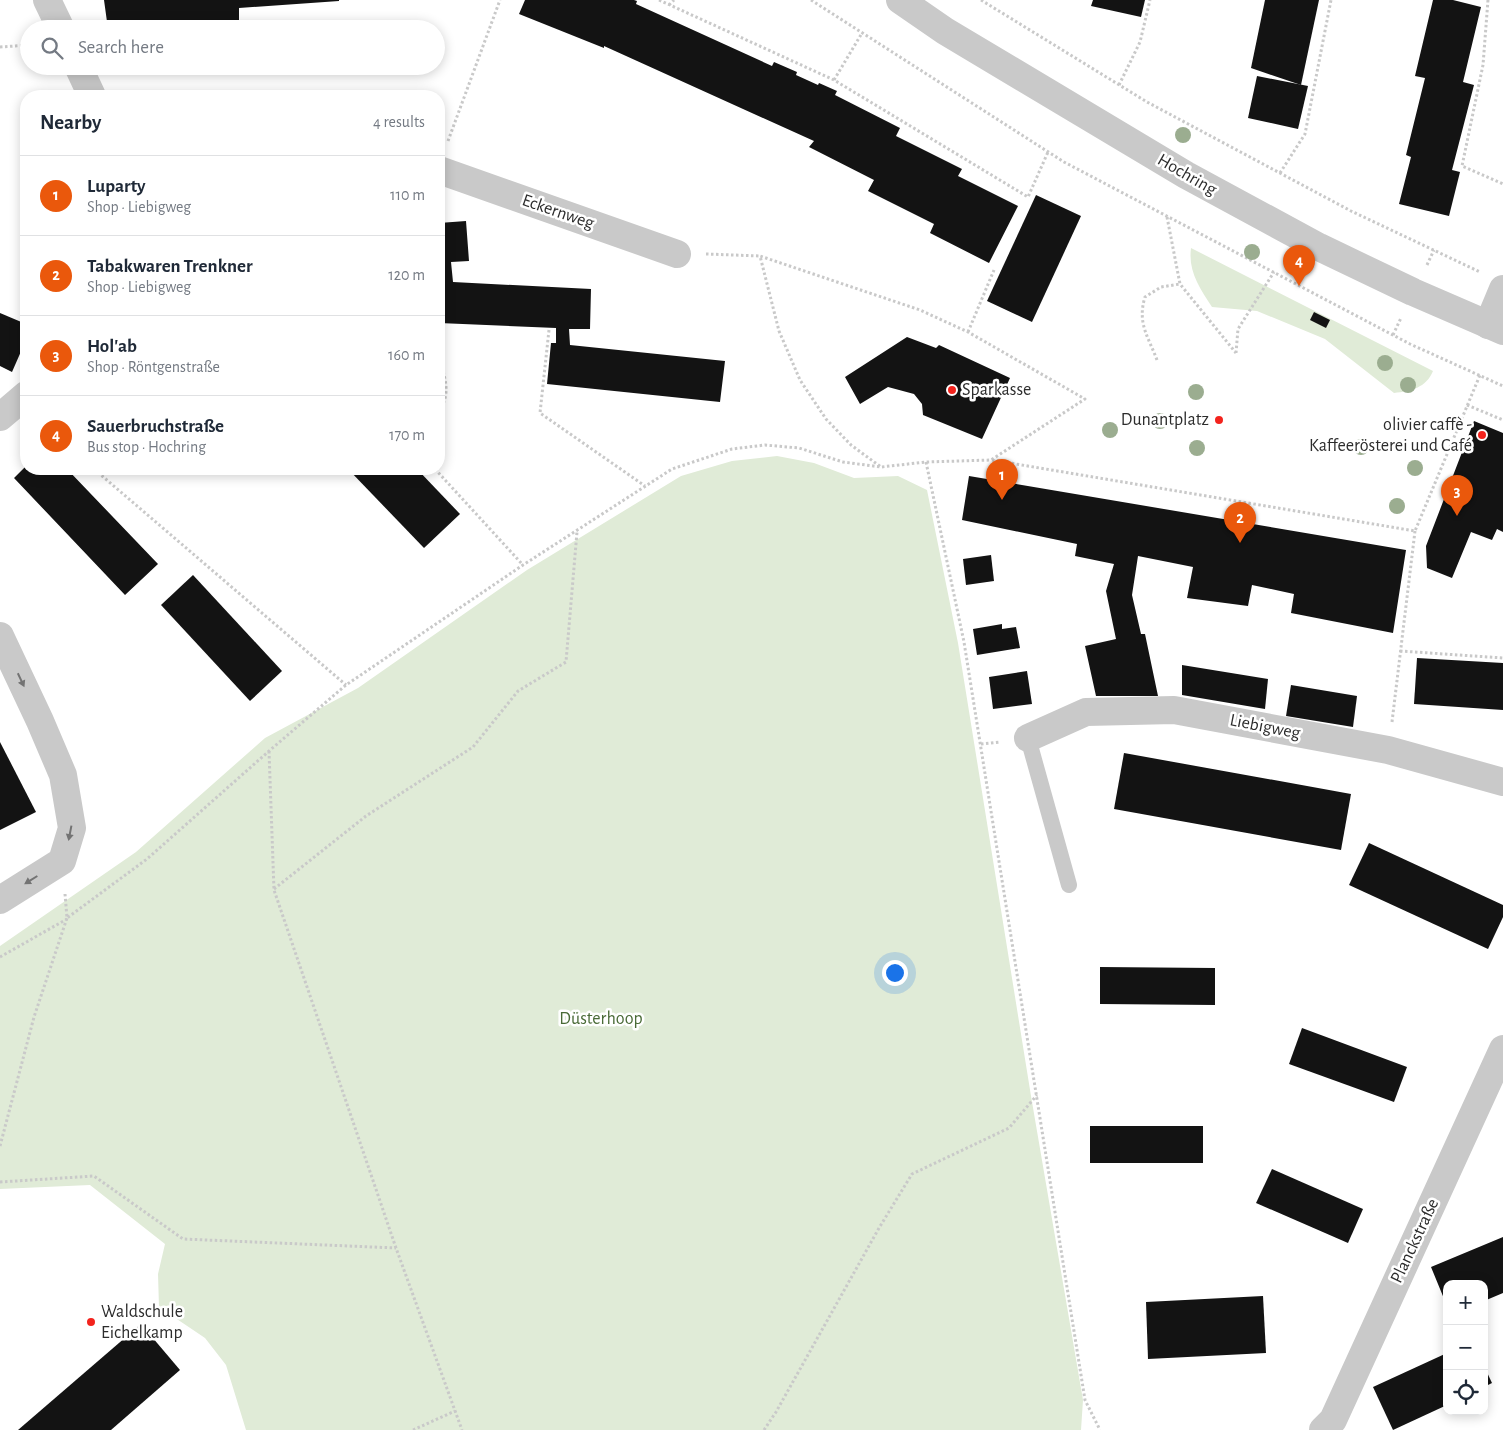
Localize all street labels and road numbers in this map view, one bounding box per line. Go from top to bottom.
street label: Hochring [1154,151,1220,199]
street label: Eckernweg [520,191,597,233]
street label: Liebigweg [1228,711,1302,743]
street label: Planckstraße [1388,1196,1442,1286]

